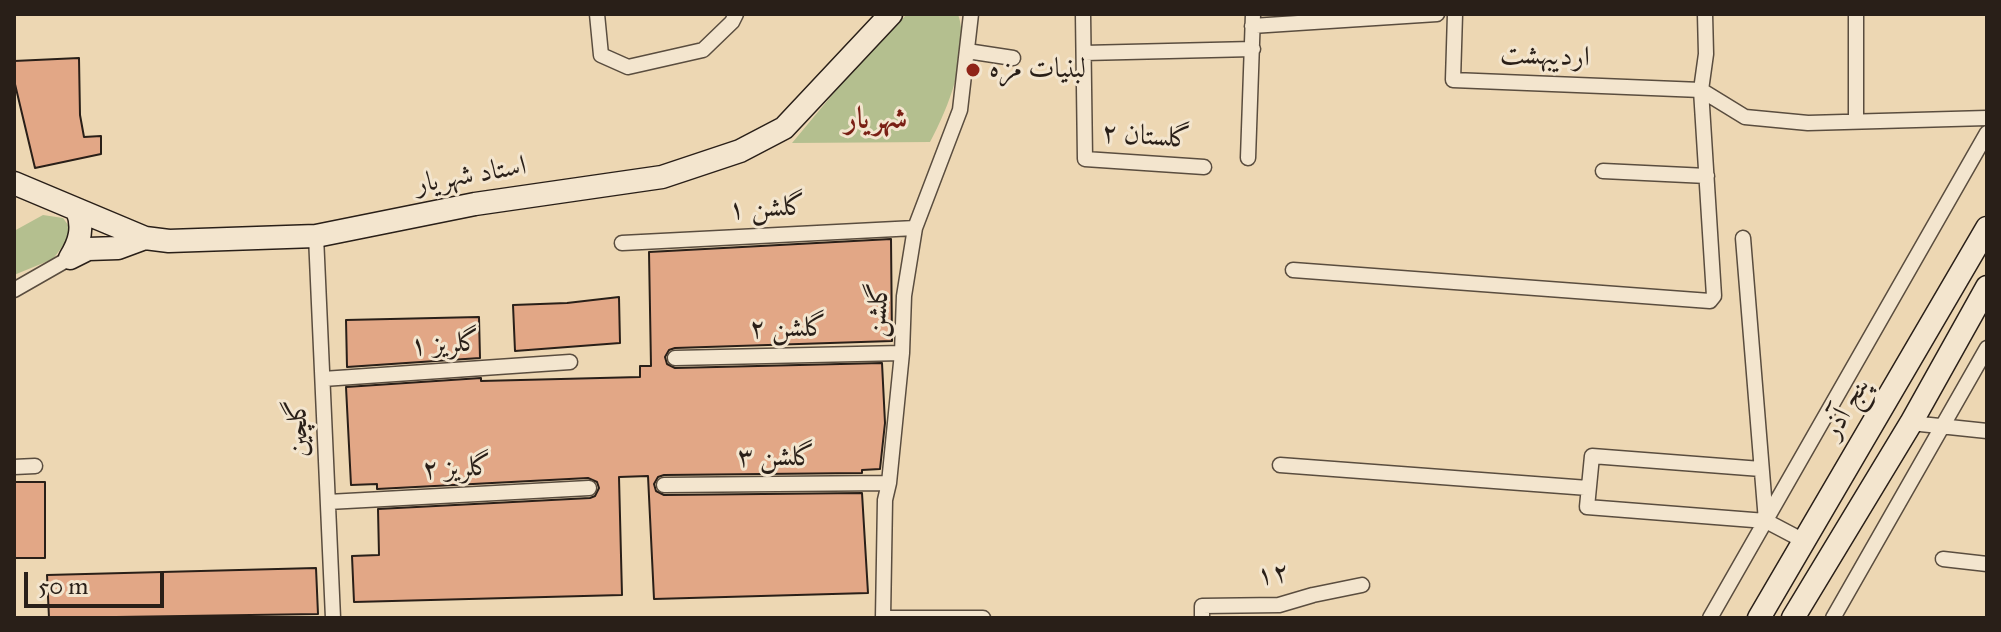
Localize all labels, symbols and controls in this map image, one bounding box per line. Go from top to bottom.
street label: اردیبهشت [1500,39,1590,75]
place label: لبنیات مزه [989,53,1086,87]
marker: لبنیات مزه [964,61,982,79]
district label: شهریار [845,103,907,139]
street label: گلستان ۲ [1100,117,1192,157]
street label: استاد شهریار [413,150,529,202]
street label: گلشن ۱ [728,190,806,228]
street label: گلشن [860,281,898,339]
street label: گلشن ۲ [749,312,827,346]
street label: گلریز ۱ [409,326,481,364]
street label: پنج آذر [1816,371,1878,445]
street label: گلچین [281,398,317,458]
street label: گلشن ۳ [737,441,815,475]
street label: گلریز ۲ [421,450,493,488]
scale bar [28,556,168,606]
street label: ۱۲ [1254,556,1292,594]
text: 50 m [38,571,88,601]

